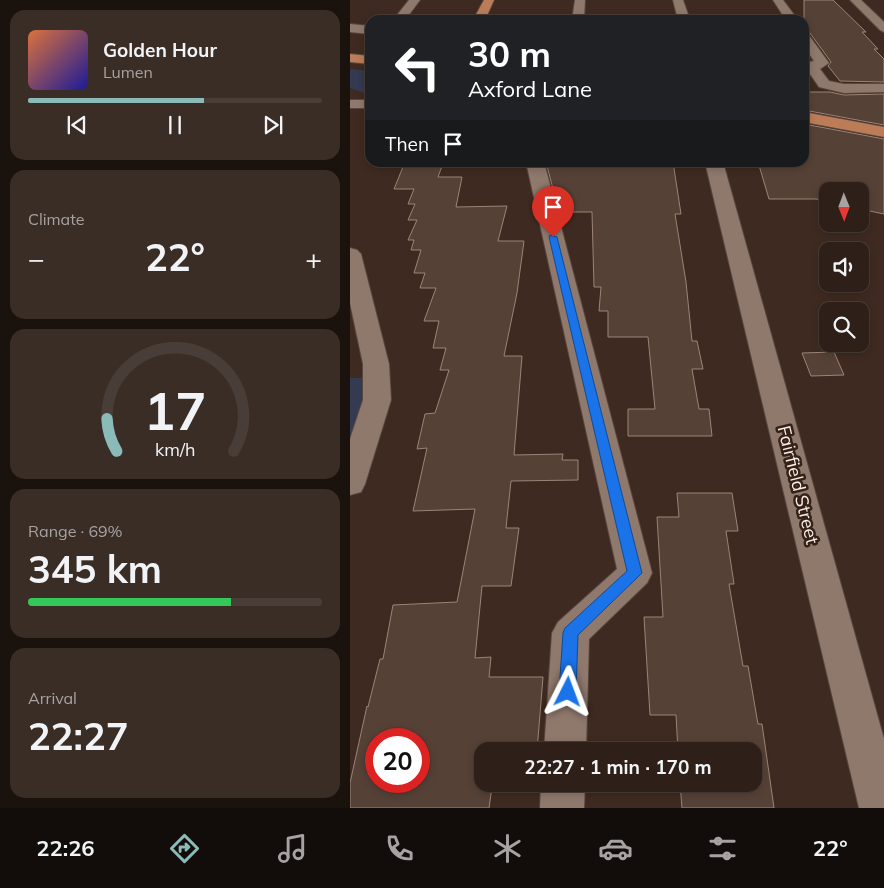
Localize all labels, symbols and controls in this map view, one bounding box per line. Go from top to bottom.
text: 30 m [468,32,551,76]
icon: left [385,35,450,100]
text: Golden Hour [103,38,217,62]
text: Lumen [103,62,153,82]
text: Axford Lane [468,75,592,103]
icon: previous [63,111,91,139]
icon: pause [161,111,189,139]
icon: next [259,111,287,139]
icon: arrive [439,130,467,158]
text: Then [385,132,429,156]
north arrow [819,182,869,232]
map controls [819,182,869,352]
pin [532,186,574,237]
icon: arrive [539,193,567,221]
text: Climate [28,209,84,229]
text: 22° [145,233,205,281]
text: − [28,241,45,276]
text: + [305,241,322,276]
button: sound [819,242,869,292]
button: search [819,302,869,352]
text: 17 [144,378,206,443]
street label: Fairfield Street [773,423,824,547]
text: km/h [155,438,195,460]
text: Range · 69% [28,521,123,541]
text: 345 km [28,545,162,593]
position arrow [541,665,593,717]
text: Arrival [28,688,77,708]
text: 22:27 [28,712,129,760]
speed limit sign: 20 [365,728,430,793]
text: 22:27 · 1 min · 170 m [524,755,712,779]
icon: directions [167,831,202,866]
icon: music [275,831,310,866]
icon: phone [382,831,417,866]
icon: climate [490,831,525,866]
icon: car [598,831,633,866]
icon: filters [705,831,740,866]
text: 22:26 [36,834,95,862]
text: 22° [813,834,848,862]

